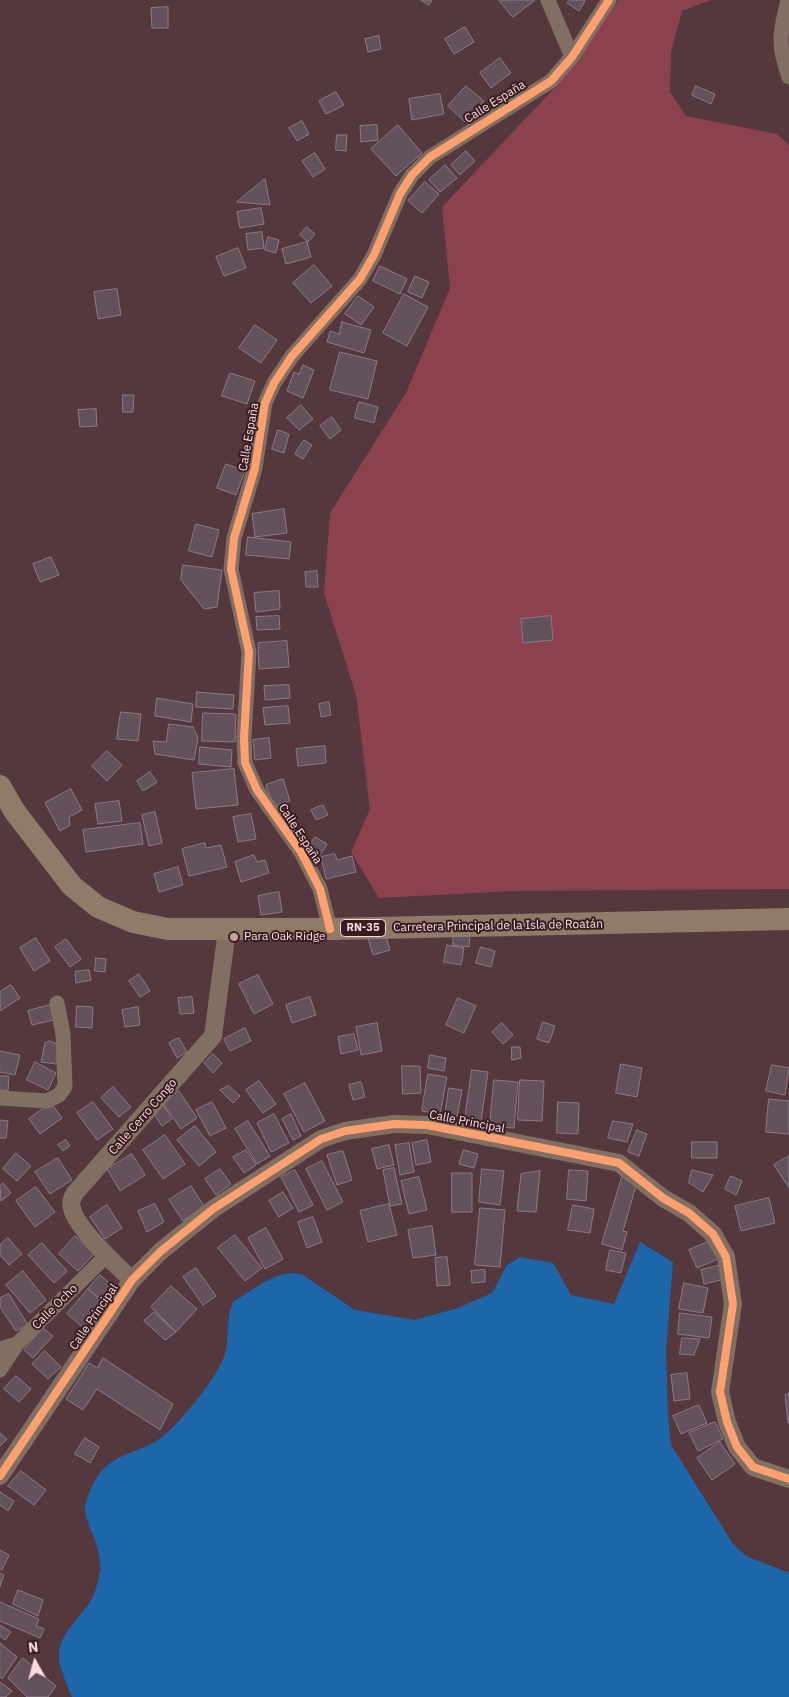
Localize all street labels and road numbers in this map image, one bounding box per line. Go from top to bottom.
street label: Calle España [462,78,528,126]
street label: Calle España [236,402,262,472]
street label: Calle España [275,801,325,867]
street label: Carretera Principal de la Isla de Roatán [393,917,603,935]
road number: RN-35 [340,920,386,936]
street label: Calle Cerro Congo [106,1076,180,1158]
street label: Calle Principal [428,1108,506,1136]
street label: Calle Ocho [29,1281,81,1333]
street label: Calle Principal [67,1281,121,1353]

